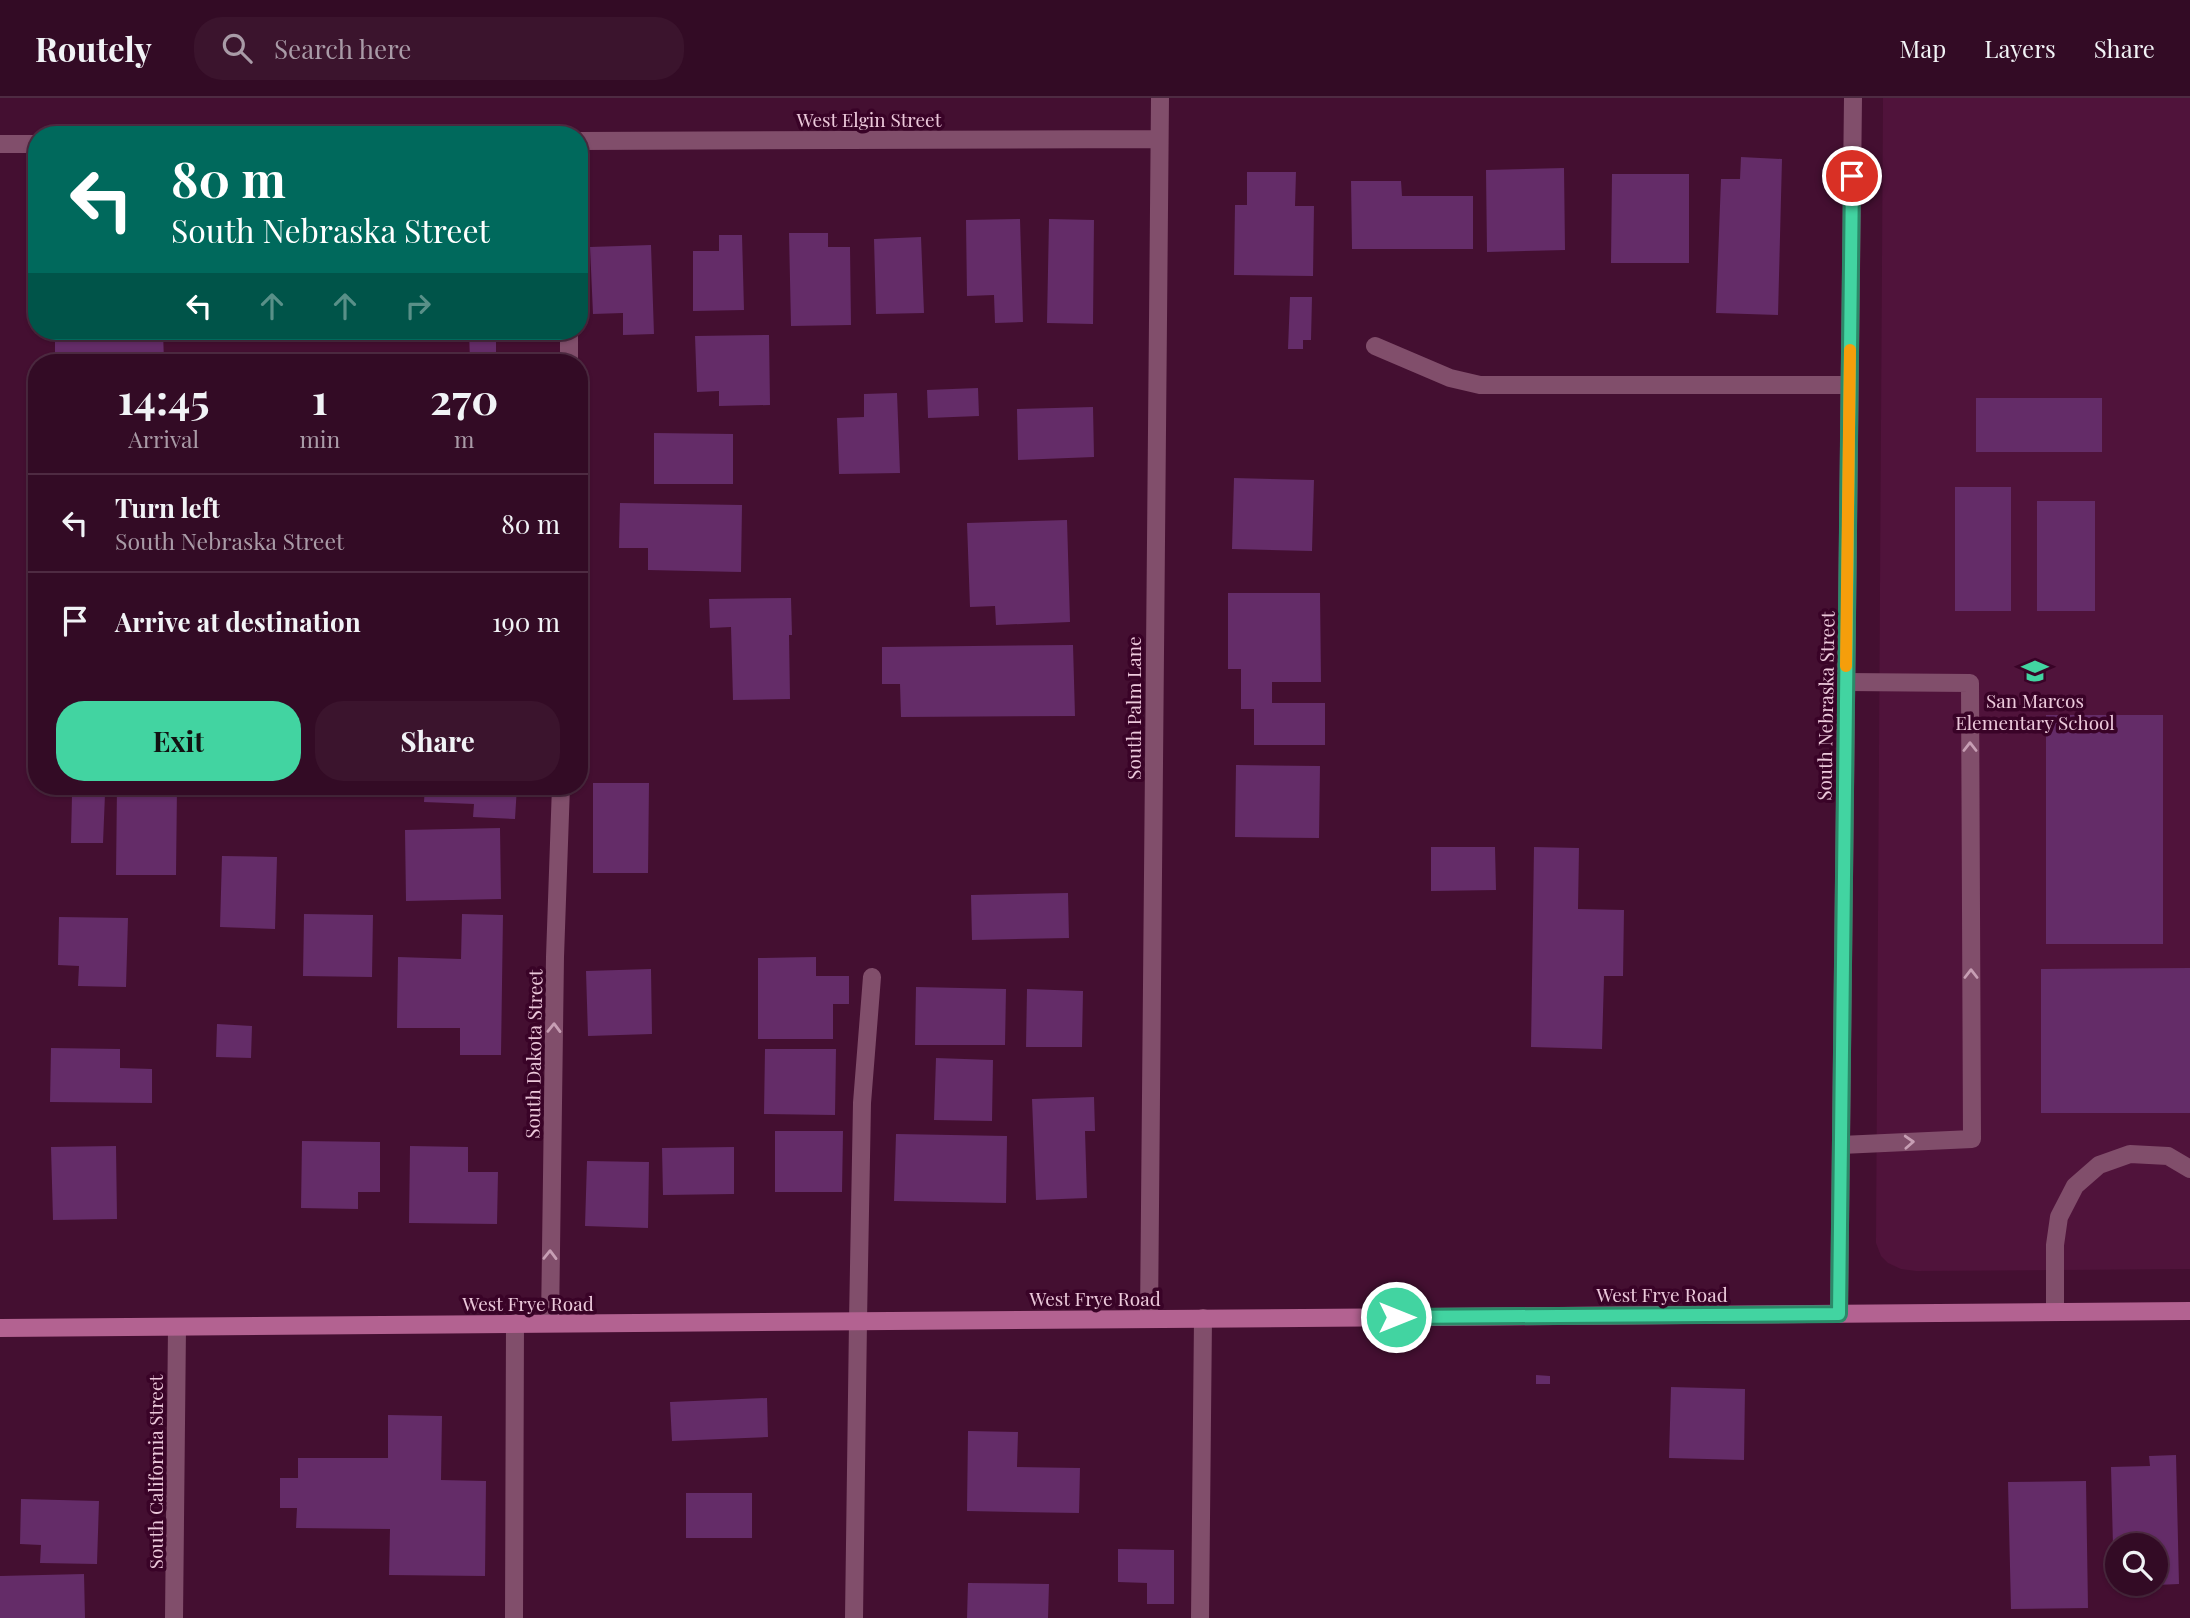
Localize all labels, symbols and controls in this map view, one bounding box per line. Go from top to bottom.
search box [194,17,684,80]
text: Routely [35,26,152,70]
icon: search [218,29,256,67]
text: Search here [274,31,411,66]
text: Map [1900,32,1946,64]
text: Layers [1984,32,2056,64]
text: Share [2094,32,2155,64]
street label: West Elgin Street [796,106,942,132]
text: 80 m [171,145,286,210]
pin [1822,146,1882,206]
icon: left [56,154,147,245]
icon: arrive [1833,157,1871,195]
text: South Nebraska Street [171,208,490,251]
icon: left [180,287,218,325]
icon: ahead [253,287,291,325]
icon: ahead [326,287,364,325]
icon: right [399,287,437,325]
text: 14:45 [118,370,210,426]
text: 1 [312,370,328,426]
text: 270 [430,370,498,426]
text: Arrival [128,423,199,454]
text: min [299,423,340,454]
text: m [454,423,474,454]
text: Turn left [115,490,220,525]
icon: left [56,504,94,542]
text: 80 m [501,506,560,541]
text: South Nebraska Street [115,525,344,556]
icon: arrive [56,602,94,640]
text: Arrive at destination [115,604,361,639]
text: 190 m [492,604,560,639]
street label: South Nebraska Street [1810,611,1840,801]
street label: South Palm Lane [1120,636,1146,780]
school or university icon: San Marcos Elementary School [2020,656,2050,686]
place label: San Marcos Elementary School [1955,687,2115,735]
button: Exit [56,701,301,781]
button: Share [315,701,560,781]
one-way arrow [1962,741,1978,751]
one-way arrow [1963,968,1979,979]
street label: South Dakota Street [519,969,547,1139]
one-way arrow [546,1022,562,1032]
one-way arrow [1904,1134,1915,1149]
one-way arrow [542,1249,558,1260]
position arrow [1359,1280,1433,1354]
street label: West Frye Road [1595,1281,1728,1307]
street label: West Frye Road [1028,1285,1161,1311]
street label: West Frye Road [461,1290,594,1316]
street label: South California Street [142,1374,168,1569]
map controls [2105,1533,2168,1596]
button: search [2105,1533,2168,1596]

